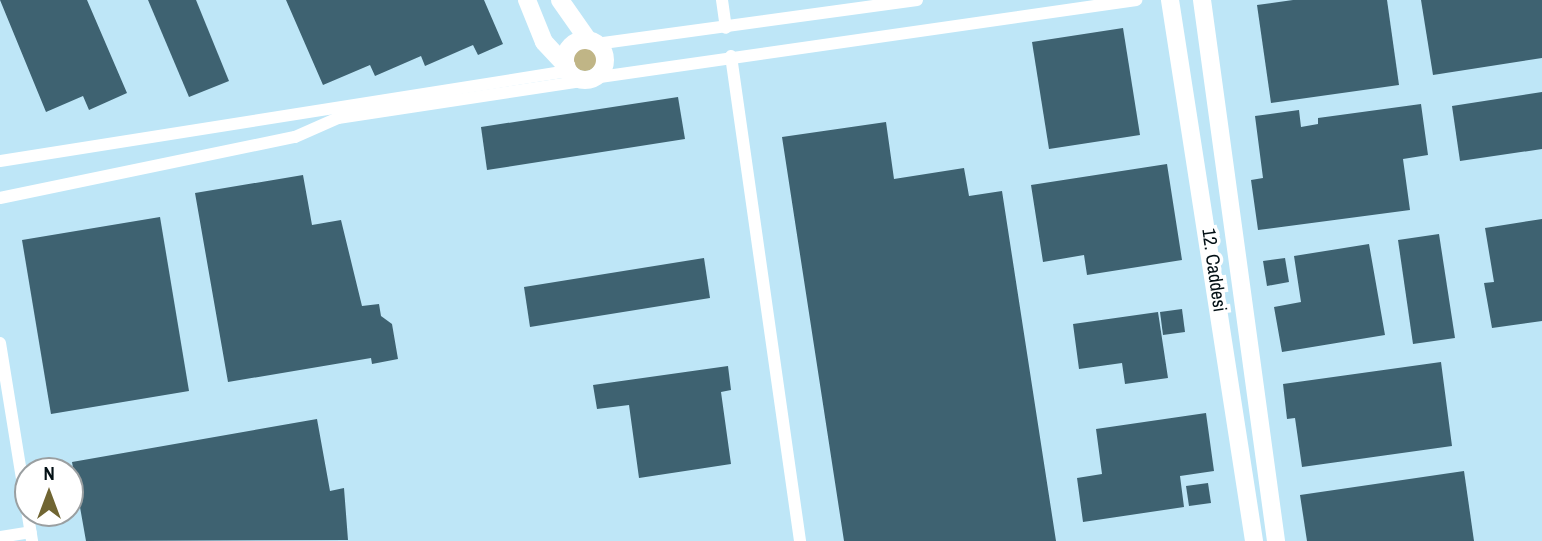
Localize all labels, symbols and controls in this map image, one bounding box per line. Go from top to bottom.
street label: 12. Caddesi [1197,227,1231,313]
north arrow [14,457,84,527]
text: N [43,460,55,486]

